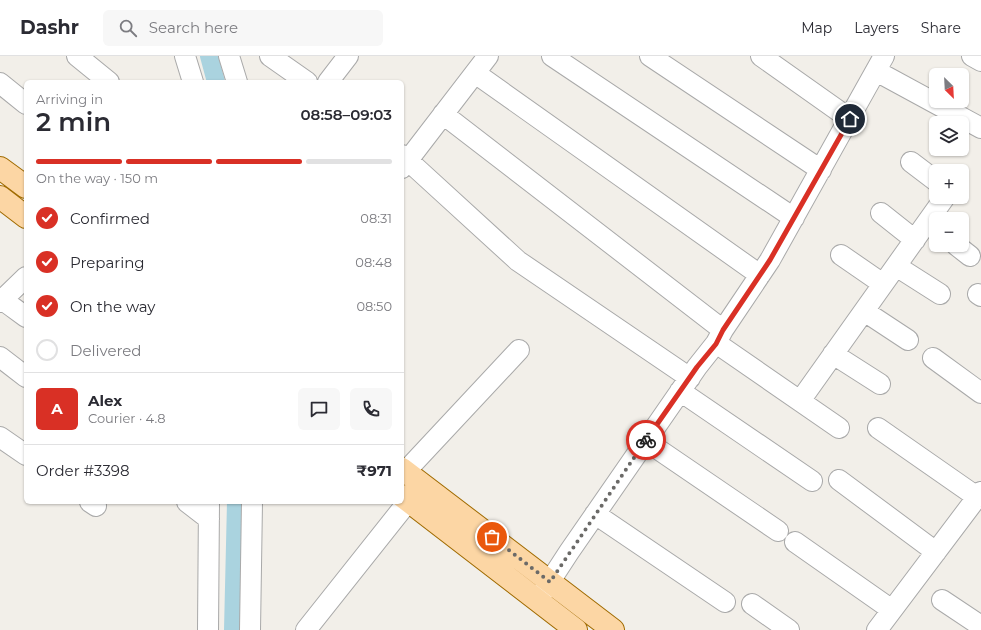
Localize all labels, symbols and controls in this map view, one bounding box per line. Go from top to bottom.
search box [103,10,383,46]
text: Dashr [20,16,79,39]
icon: search [117,17,139,39]
text: Search here [149,18,238,37]
text: Map [801,19,832,37]
text: Layers [854,19,899,37]
text: Share [921,19,961,37]
north arrow [929,68,969,108]
map controls [929,68,969,252]
text: Arriving in [36,91,103,107]
pin [833,102,867,136]
text: 08:58–09:03 [301,105,392,124]
text: 2 min [36,106,111,138]
icon: home [839,108,861,130]
button: layers [929,116,969,156]
button: + [929,164,969,204]
text: On the way · 150 m [36,170,158,186]
icon: check [36,207,58,229]
text: Confirmed [70,209,150,228]
text: 08:31 [360,210,392,226]
button: − [929,212,969,252]
icon: check [36,251,58,273]
text: Preparing [70,253,145,272]
text: 08:48 [355,254,392,270]
icon: check [36,295,58,317]
text: On the way [70,297,155,316]
text: 08:50 [356,298,392,314]
text: Delivered [70,341,142,360]
button: chat [298,388,340,430]
button: phone [350,388,392,430]
text: Alex [88,391,122,410]
text: A [51,399,63,418]
text: Courier · 4.8 [88,410,166,426]
courier [626,420,666,460]
icon: bike [635,429,657,451]
text: Order #3398 [36,461,130,480]
text: ₹971 [356,461,392,480]
pin [475,520,509,554]
icon: bag [481,526,503,548]

